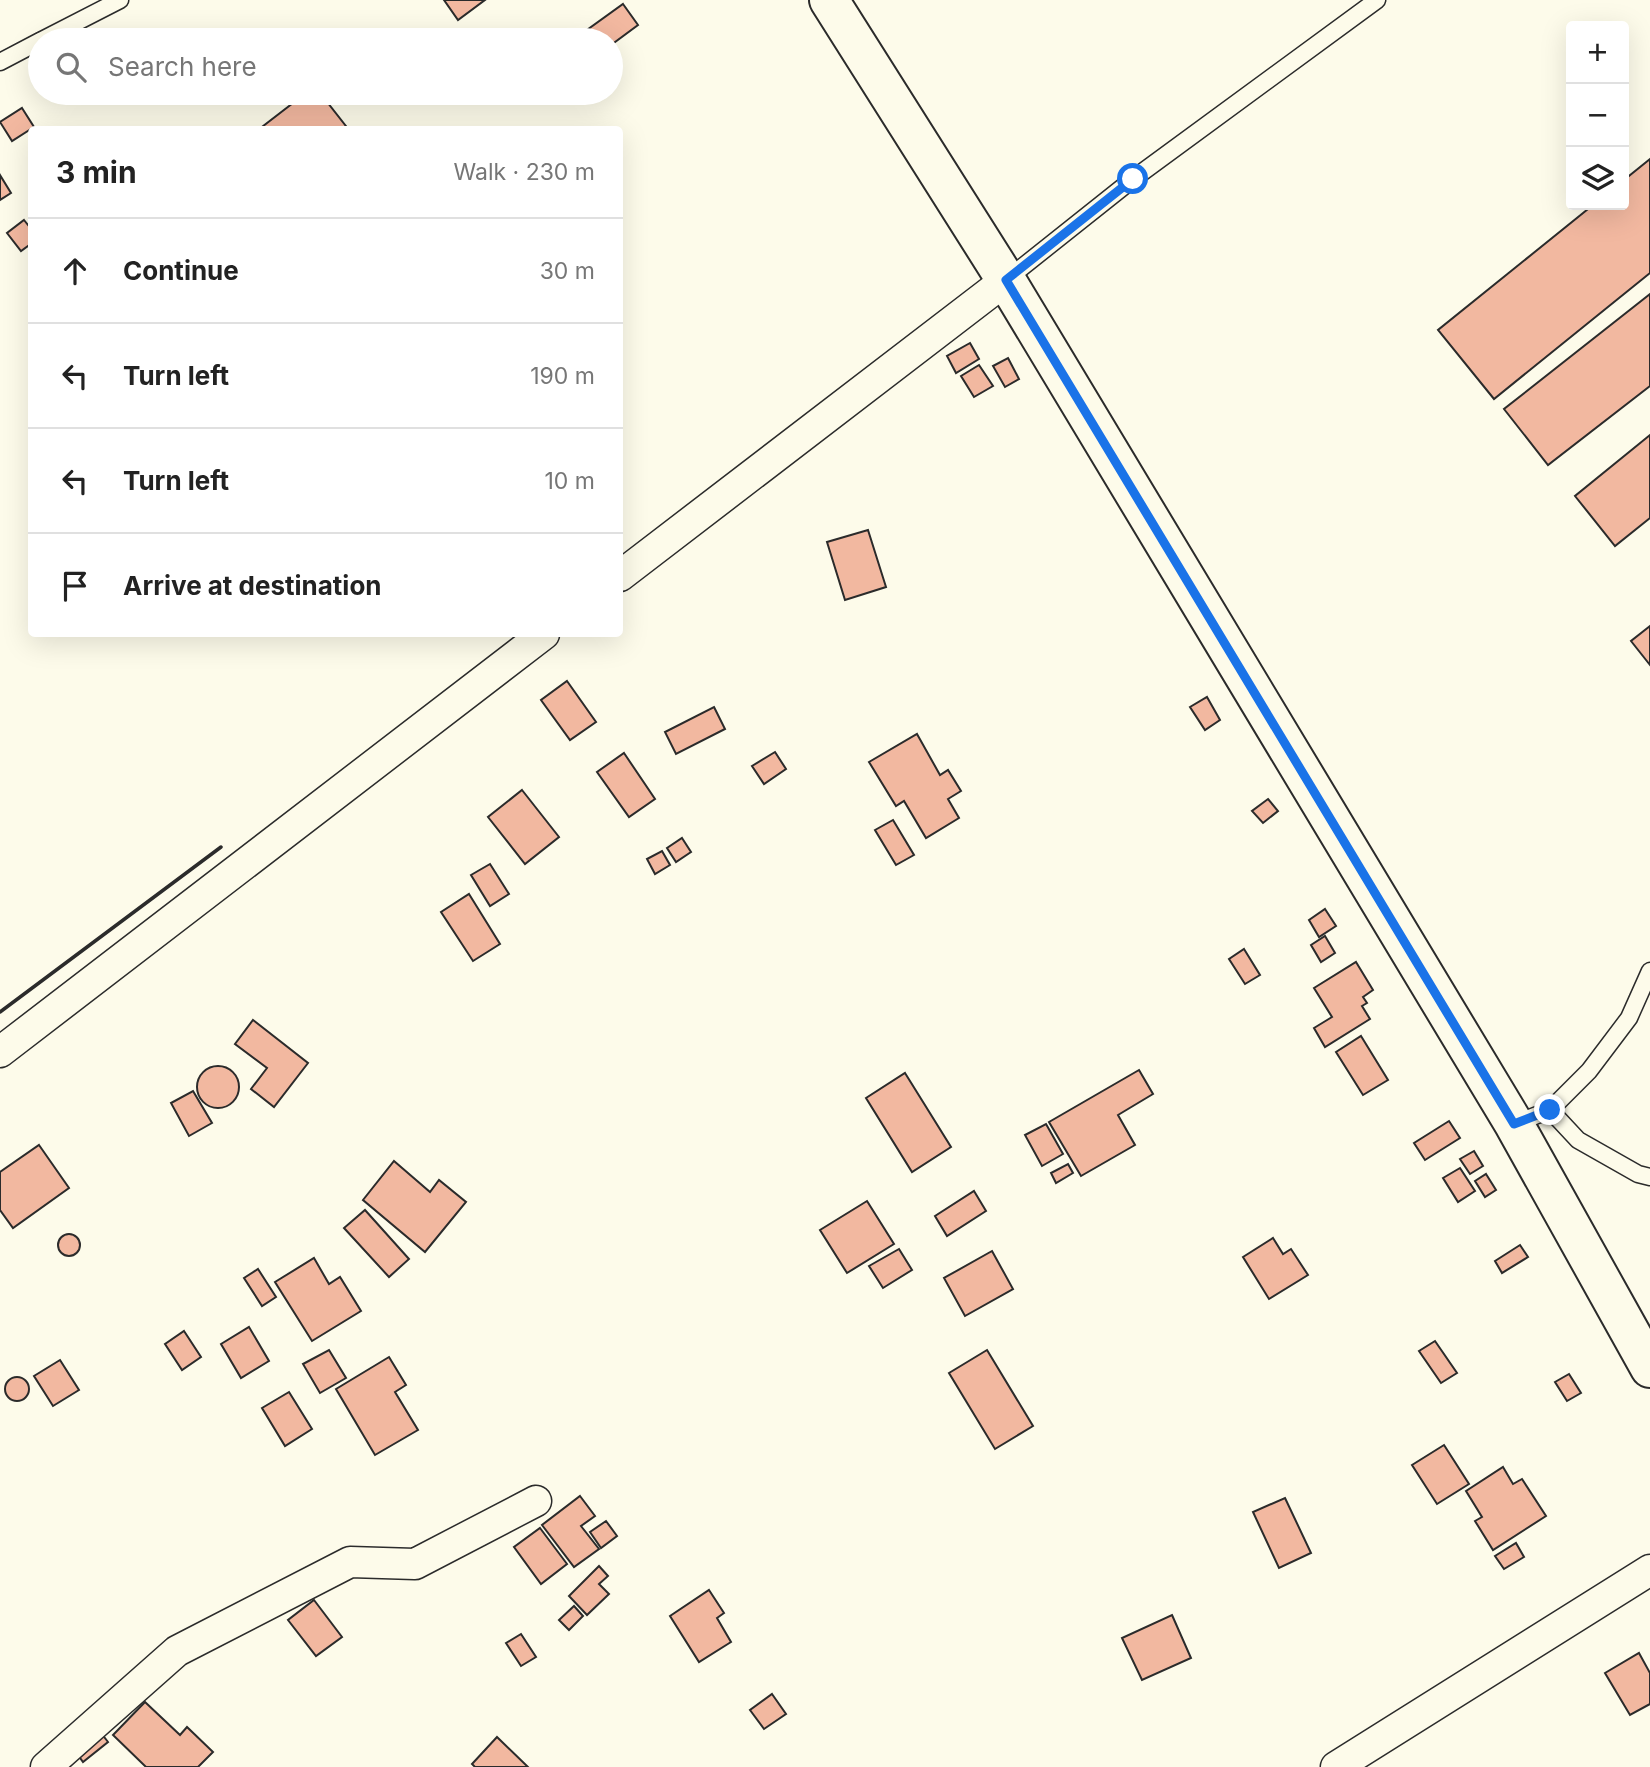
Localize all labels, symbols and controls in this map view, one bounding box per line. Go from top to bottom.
map controls [1566,21,1629,210]
button: + [1566,21,1629,84]
search box [28,28,623,105]
icon: search [52,48,90,86]
text: Search here [108,51,257,82]
button: − [1566,84,1629,147]
button: layers [1566,147,1629,210]
text: 3 min [56,154,137,190]
text: Walk · 230 m [453,158,595,186]
route start [1117,163,1148,194]
icon: ahead [56,252,94,290]
text: Continue [123,255,239,286]
text: 30 m [540,257,595,285]
icon: left [56,357,94,395]
text: Turn left [123,360,229,391]
text: 190 m [530,362,595,390]
icon: left [56,462,94,500]
text: Turn left [123,465,229,496]
text: 10 m [545,467,595,495]
icon: arrive [56,567,94,605]
text: Arrive at destination [123,570,382,601]
route end [1534,1094,1565,1125]

